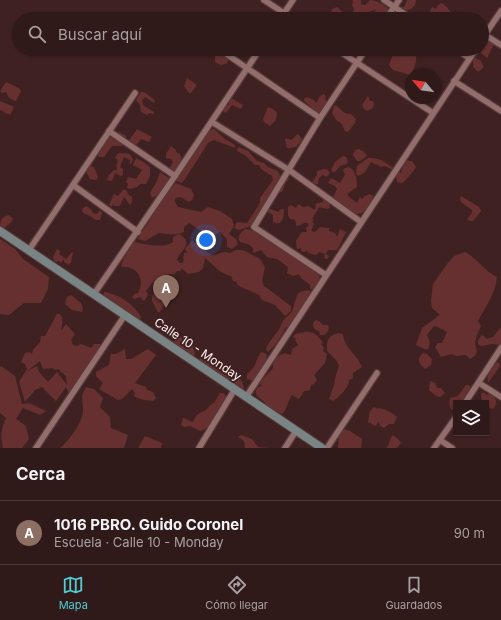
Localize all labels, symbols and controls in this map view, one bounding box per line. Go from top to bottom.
search box [12,12,489,56]
icon: search [26,23,48,45]
text: Buscar aquí [58,25,142,44]
north arrow [405,68,441,104]
your location [196,230,216,250]
pin: A [153,275,179,308]
street label: Calle 10 - Monday [151,314,245,384]
map controls [453,400,489,436]
button: layers [453,400,489,436]
text: Cerca [16,464,65,484]
text: 1016 PBRO. Guido Coronel [54,515,243,534]
text: A [24,525,34,541]
text: 90 m [454,525,485,541]
text: Escuela · Calle 10 - Monday [54,534,224,550]
tab: Mapa [59,574,88,612]
tab: Cómo llegar [205,574,268,612]
tab: Guardados [385,574,442,612]

